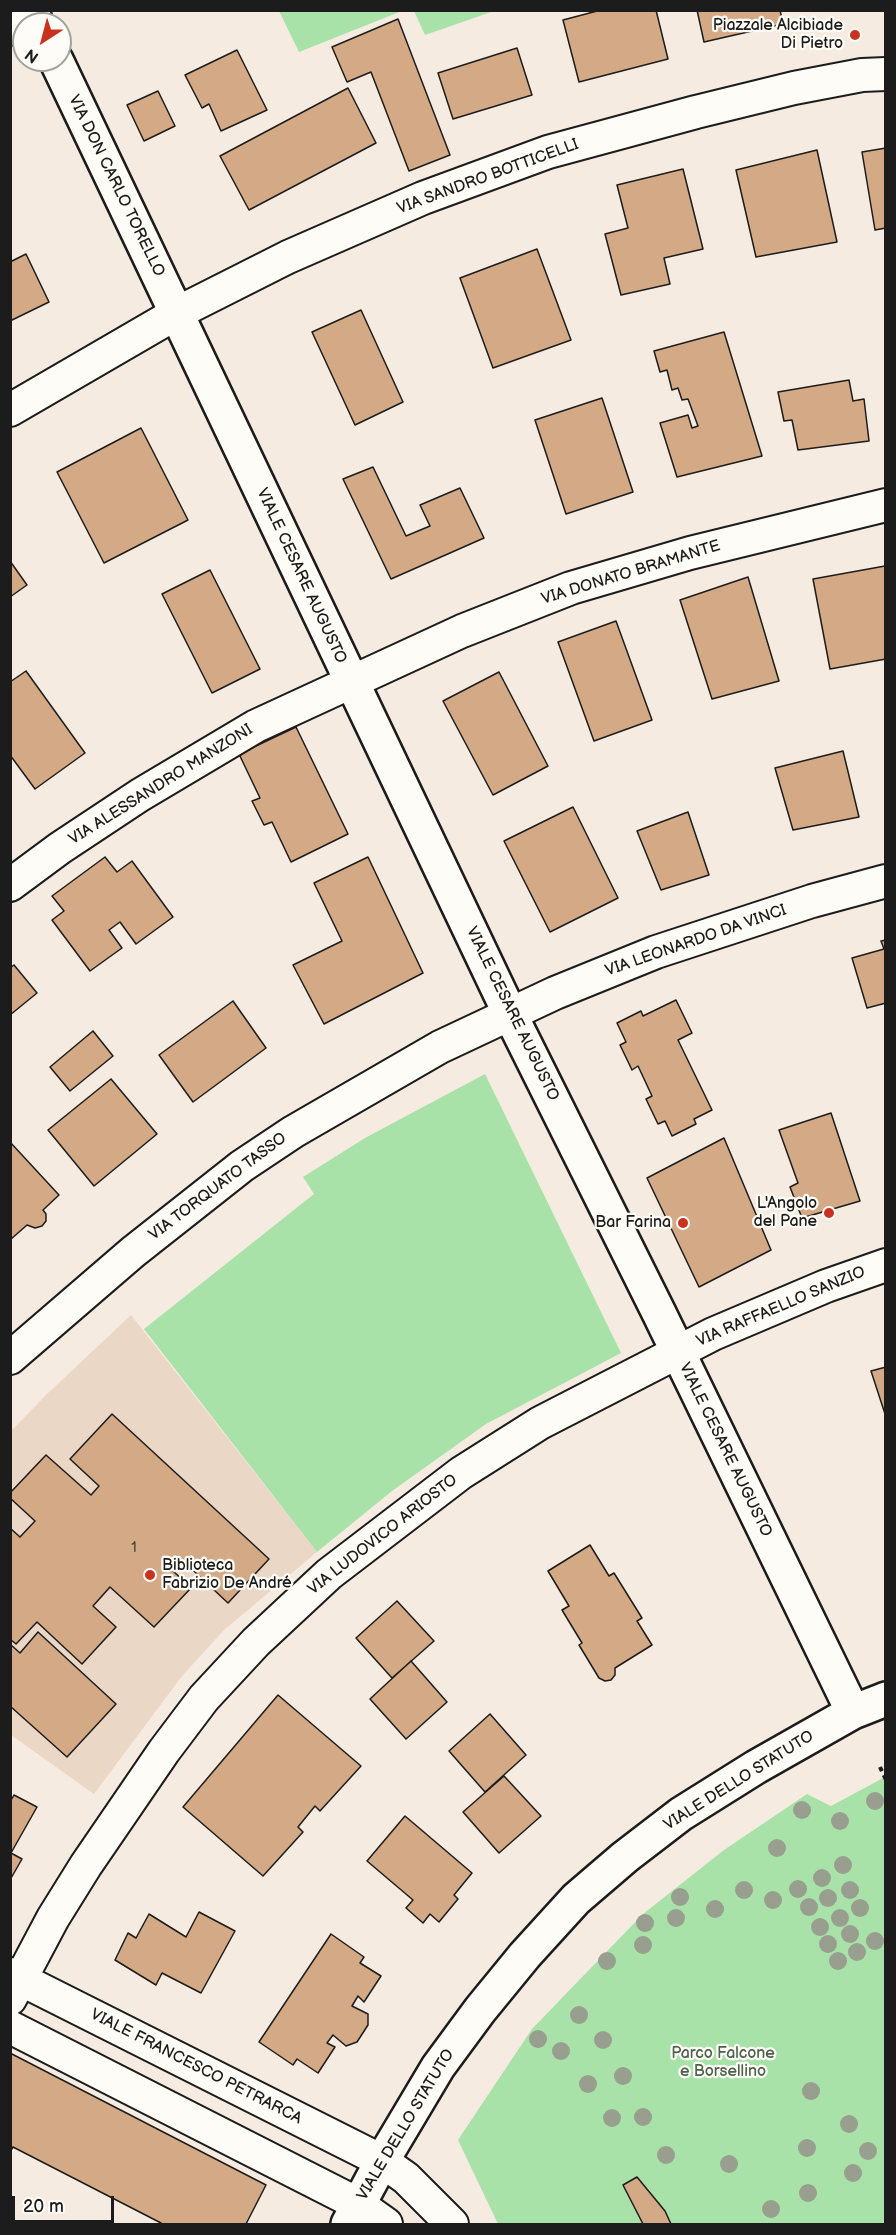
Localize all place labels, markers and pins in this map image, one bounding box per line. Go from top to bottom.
place label: Piazzale Alcibiade Di Pietro [713,16,843,54]
marker: Piazzale Alcibiade Di Pietro [848,28,862,42]
place label: L'Angolo del Pane [753,1194,817,1232]
marker: L'Angolo del Pane [822,1206,836,1220]
place label: Bar Farina [595,1213,671,1233]
marker: Bar Farina [676,1216,690,1230]
place label: Biblioteca Fabrizio De André [162,1556,292,1594]
marker: Biblioteca Fabrizio De André [143,1568,157,1582]

